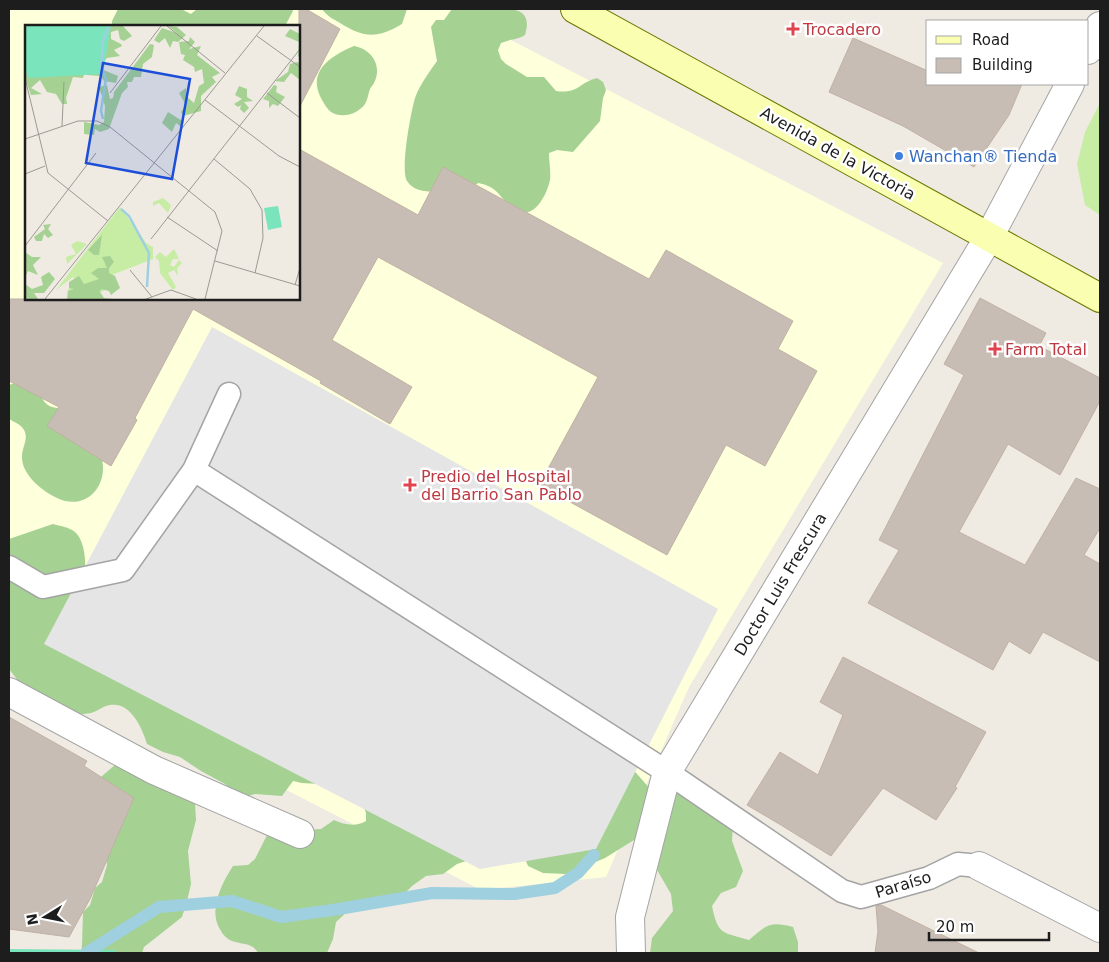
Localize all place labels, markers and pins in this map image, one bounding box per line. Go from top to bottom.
place label: Trocadero [802,20,881,39]
marker: Trocadero [787,23,799,35]
place label: Wanchan® Tienda [909,147,1057,166]
marker: Wanchan® Tienda [893,150,905,162]
place label: Farm Total [1005,340,1087,359]
marker: Farm Total [989,343,1001,355]
place label: Predio del Hospital del Barrio San Pablo [421,467,582,504]
marker: Predio del Hospital del Barrio San Pablo [403,478,417,492]

